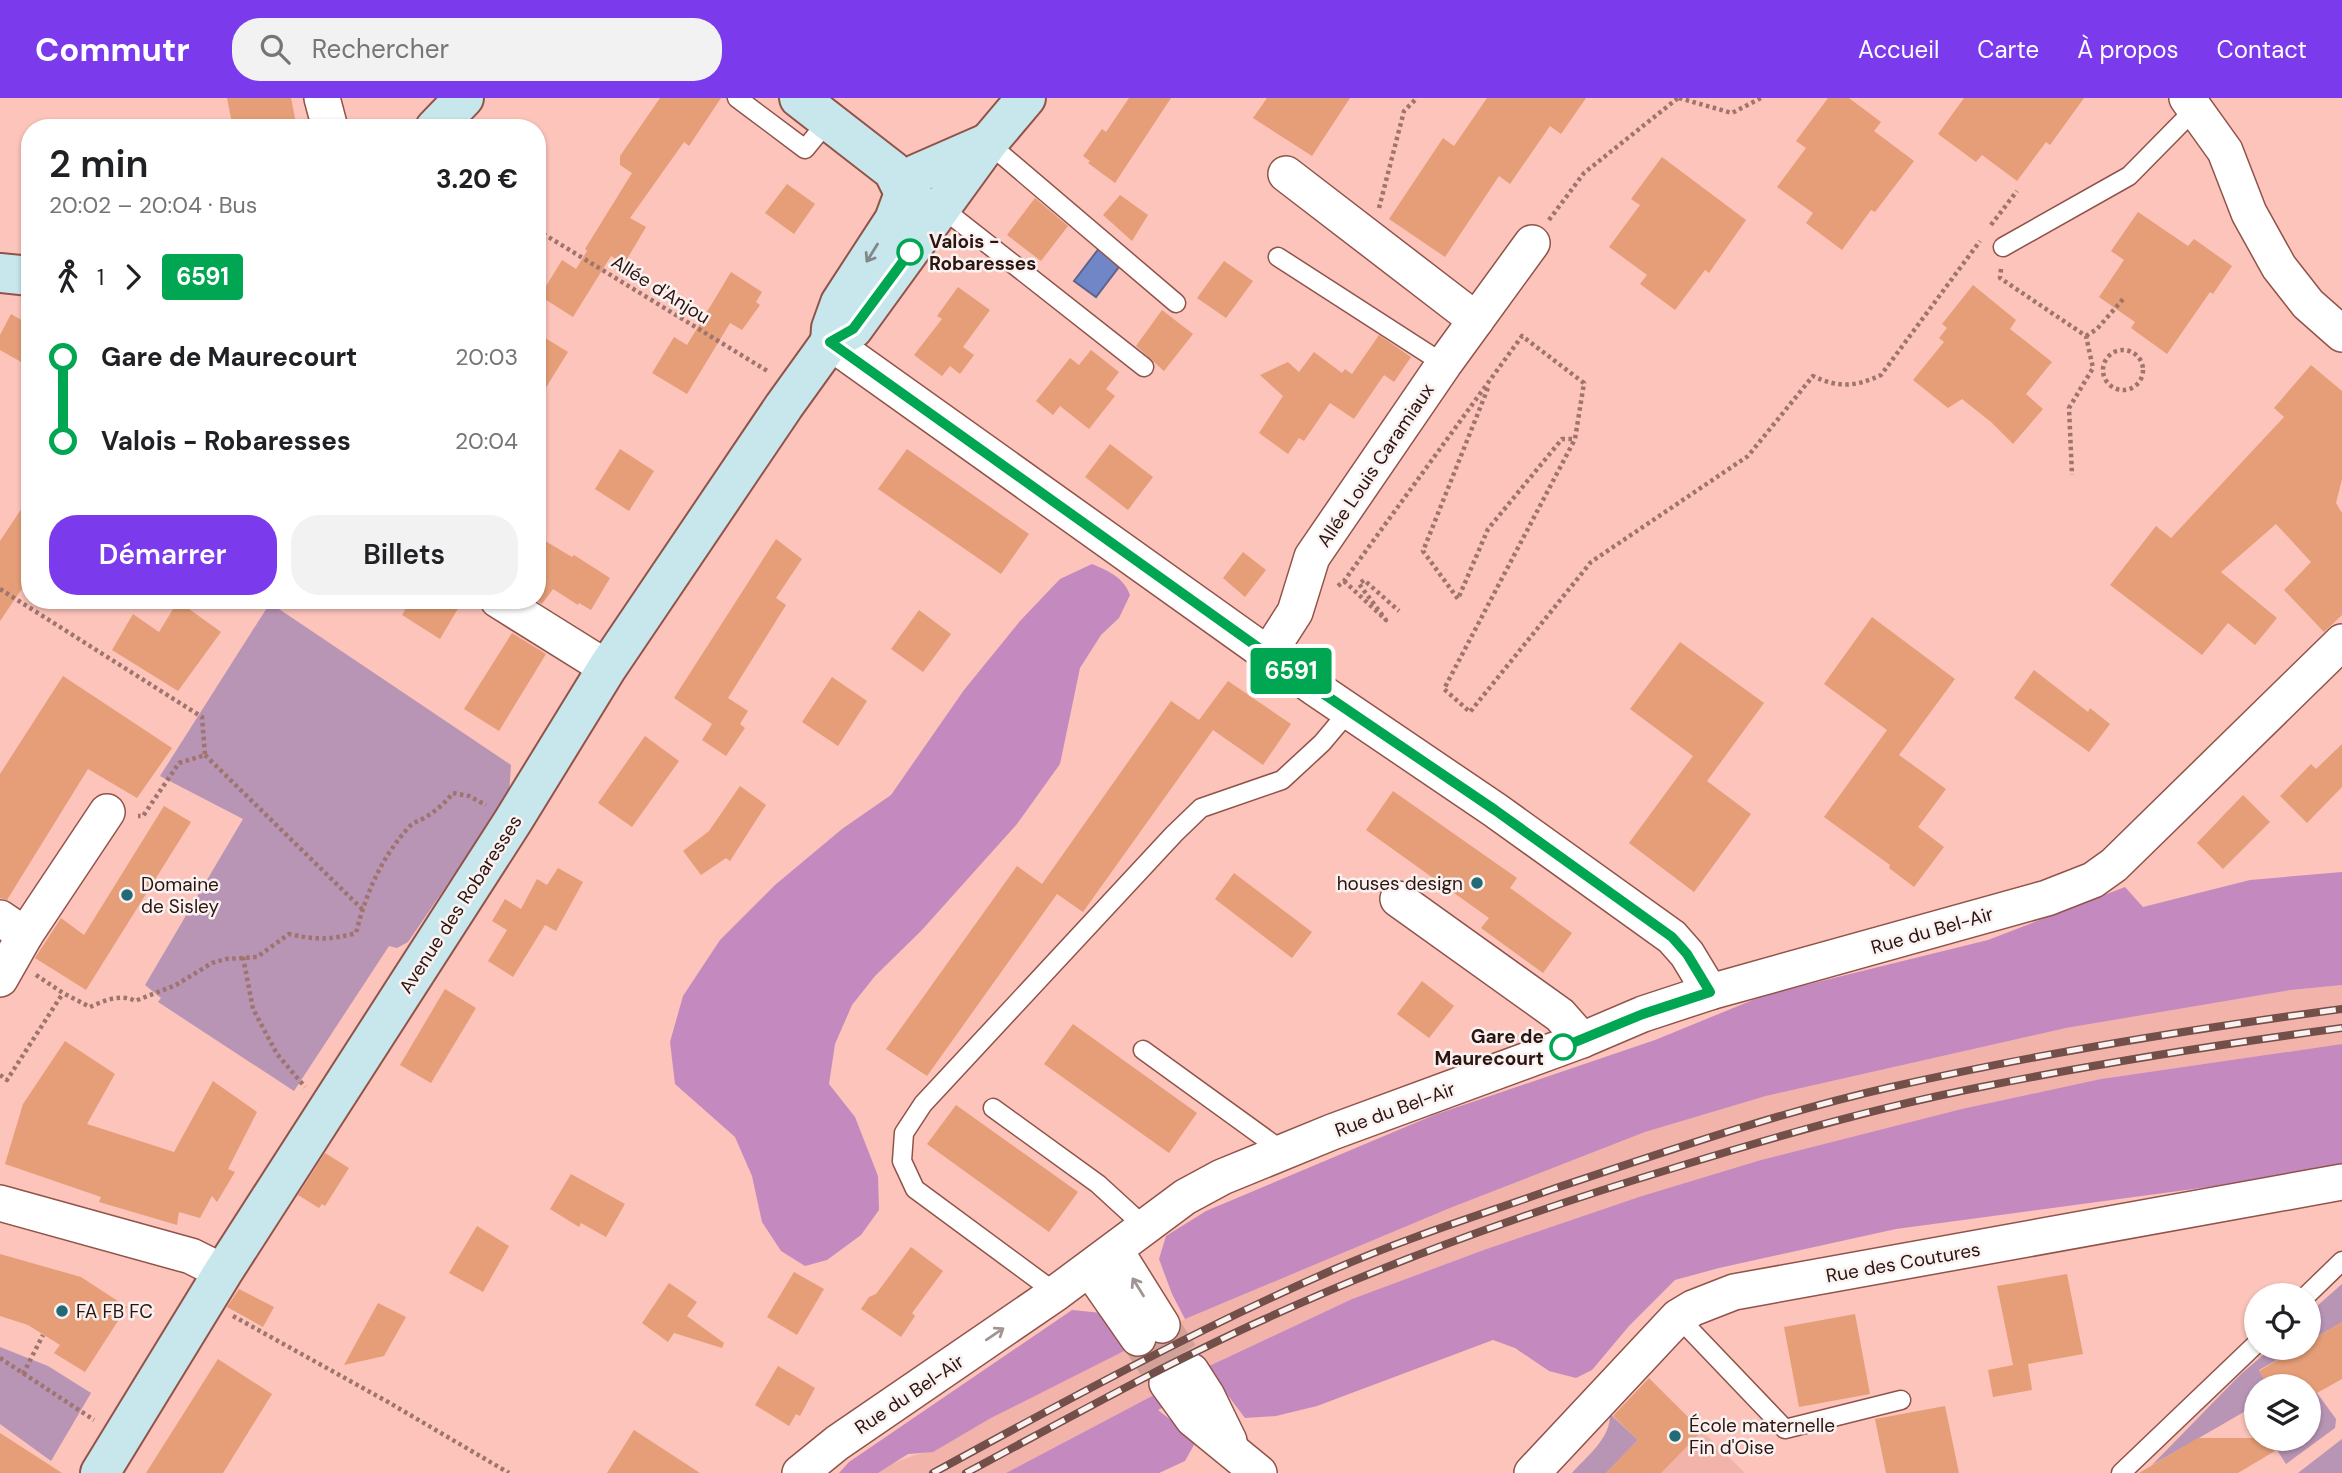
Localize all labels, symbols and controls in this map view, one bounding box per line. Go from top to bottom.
search box [232,18,722,81]
text: Commutr [35,28,190,71]
icon: search [256,30,294,68]
text: Rechercher [312,32,449,66]
text: Accueil [1858,34,1939,65]
text: Carte [1977,34,2039,65]
text: À propos [2077,34,2179,65]
text: Contact [2217,34,2307,65]
text: 2 min [49,139,148,189]
text: 3.20 € [436,162,518,196]
text: 20:02 – 20:04 · Bus [49,190,257,220]
place label: Valois - Robaresses [929,229,1036,276]
marker: Valois - Robaresses [897,239,923,265]
one-way arrow [865,243,880,262]
street label: Allée d'Anjou [607,249,715,330]
icon: walk [49,258,87,296]
icon: forward [114,258,152,296]
text: 6591 [176,261,229,292]
text: 1 [97,262,104,292]
text: Gare de Maurecourt [101,340,357,374]
text: 20:03 [455,342,518,372]
street label: Allée Louis Caramiaux [1311,378,1440,552]
text: Valois - Robaresses [101,424,351,458]
text: 20:04 [455,426,518,456]
button: Démarrer [49,515,277,595]
button: Billets [291,515,518,595]
line badge: 6591 [1242,648,1340,694]
text: 6591 [1265,655,1317,686]
street label: Avenue des Robaresses [393,810,528,998]
place label: houses design [1337,871,1463,896]
place label: Domaine de Sisley [141,872,220,919]
marker: houses design [1469,875,1485,891]
marker: Domaine de Sisley [119,887,135,903]
street label: Rue du Bel-Air [1868,901,1996,960]
place label: Gare de Maurecourt [1434,1024,1544,1071]
marker: Gare de Maurecourt [1550,1034,1576,1060]
street label: Rue du Bel-Air [1332,1076,1459,1143]
street label: Rue des Coutures [1824,1237,1982,1288]
one-way arrow [1131,1278,1145,1298]
map controls [2244,1283,2321,1451]
button: locate [2244,1283,2321,1360]
place label: FA FB FC [76,1299,153,1324]
marker: FA FB FC [54,1303,70,1319]
one-way arrow [985,1327,1004,1341]
street label: Rue du Bel-Air [850,1349,969,1440]
button: layers [2244,1374,2321,1451]
place label: École maternelle Fin d'Oise [1689,1413,1835,1460]
marker: École maternelle Fin d'Oise [1667,1428,1683,1444]

